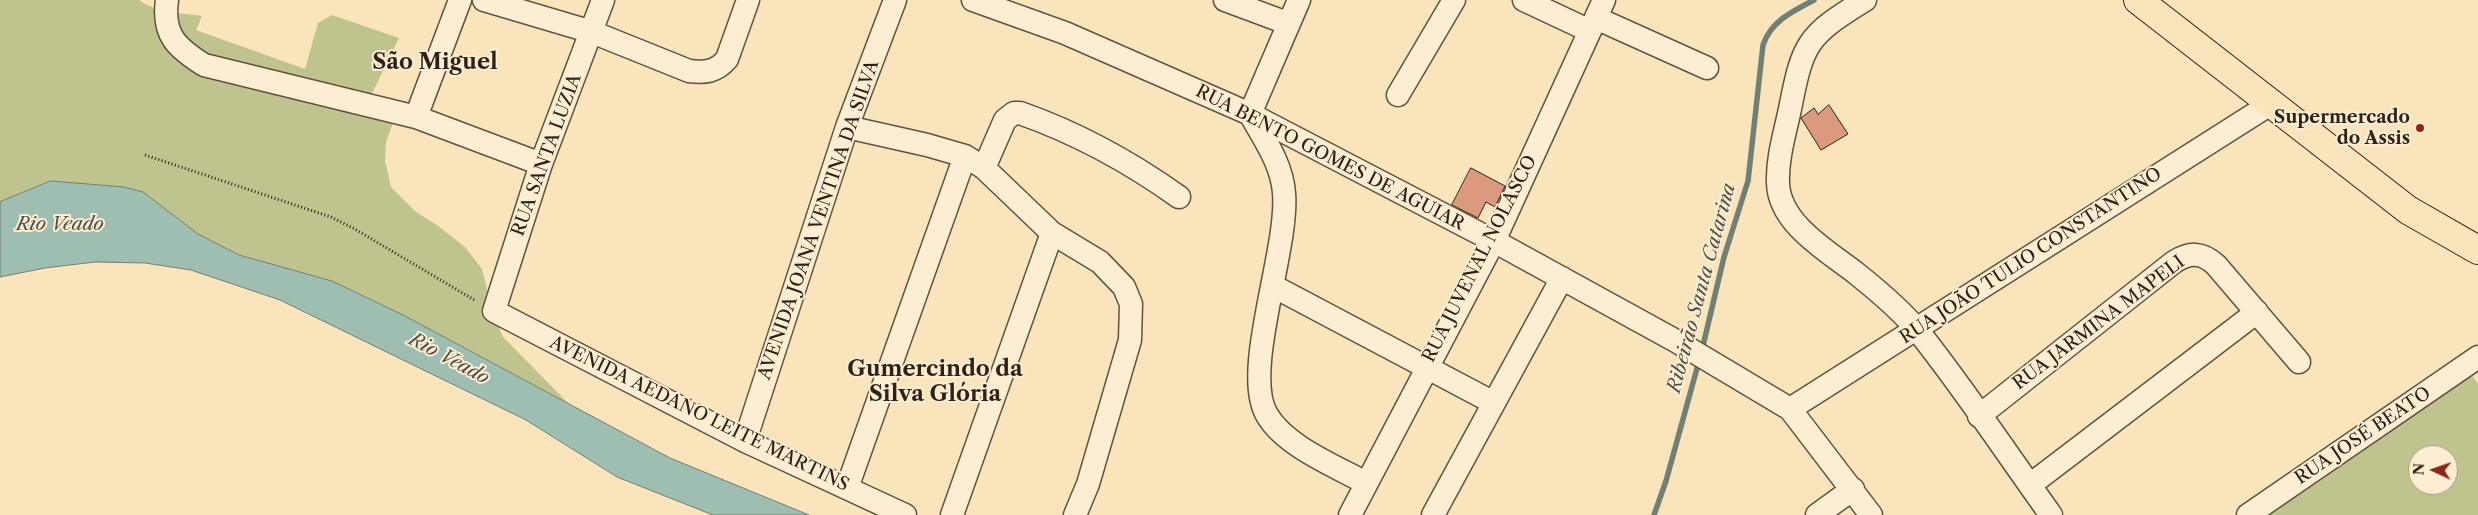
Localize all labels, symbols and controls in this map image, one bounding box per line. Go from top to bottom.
district label: São Miguel [372,50,498,76]
street label: AVENIDA JOANA VENTINA DA SILVA [754,57,884,383]
street label: RUA SANTA LUZIA [508,71,586,239]
street label: RUA BENTO GOMES DE AGUIAR [1192,81,1468,235]
place label: Supermercado do Assis [2274,107,2410,150]
marker: Supermercado do Assis [2414,122,2426,134]
street label: RUA JUVENAL NOLASCO [1418,152,1542,366]
street label: RUA JOÃO TULIO CONSTANTINO [1896,163,2166,349]
water label: Ribeirão Santa Catarina [1663,181,1741,395]
water label: Rio Veado [16,214,104,236]
street label: RUA JARMINA MAPELI [2009,251,2189,395]
water label: Rio Veado [405,328,493,390]
street label: AVENIDA AEDANO LEITE MARTINS [546,332,852,496]
district label: Gumercindo da Silva Glória [847,357,1023,408]
street label: RUA JOSÉ BEATO [2291,383,2435,489]
north arrow [2408,445,2458,495]
text: N [2410,463,2428,476]

